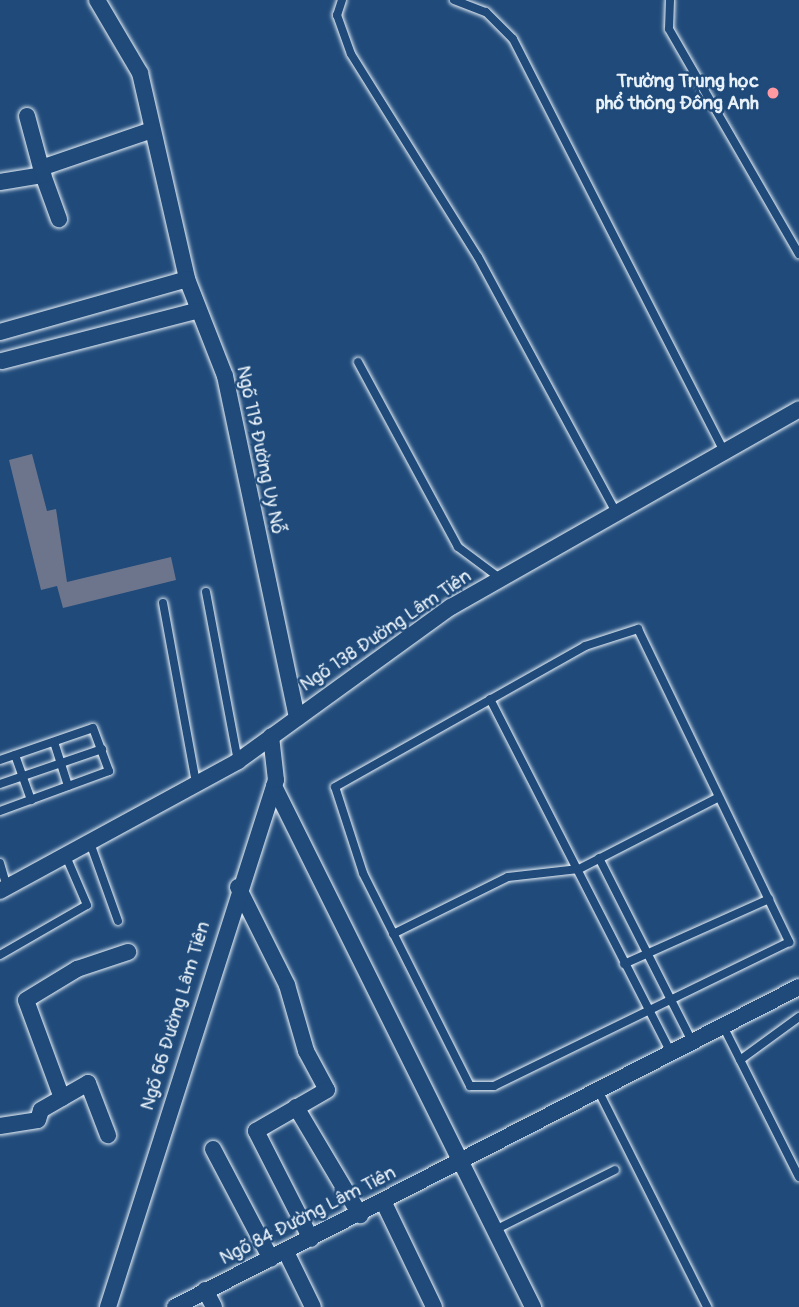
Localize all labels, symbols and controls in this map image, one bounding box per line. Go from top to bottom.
place label: Trường Trung học phổ thông Đông Anh [596,71,759,115]
marker: Trường Trung học phổ thông Đông Anh [765,85,781,101]
street label: Ngõ 119 Đường Uy Nỗ [231,364,289,536]
street label: Ngõ 138 Đường Lâm Tiên [296,565,476,697]
street label: Ngõ 66 Đường Lâm Tiên [136,919,216,1113]
street label: Ngõ 84 Đường Lâm Tiên [216,1162,400,1270]

